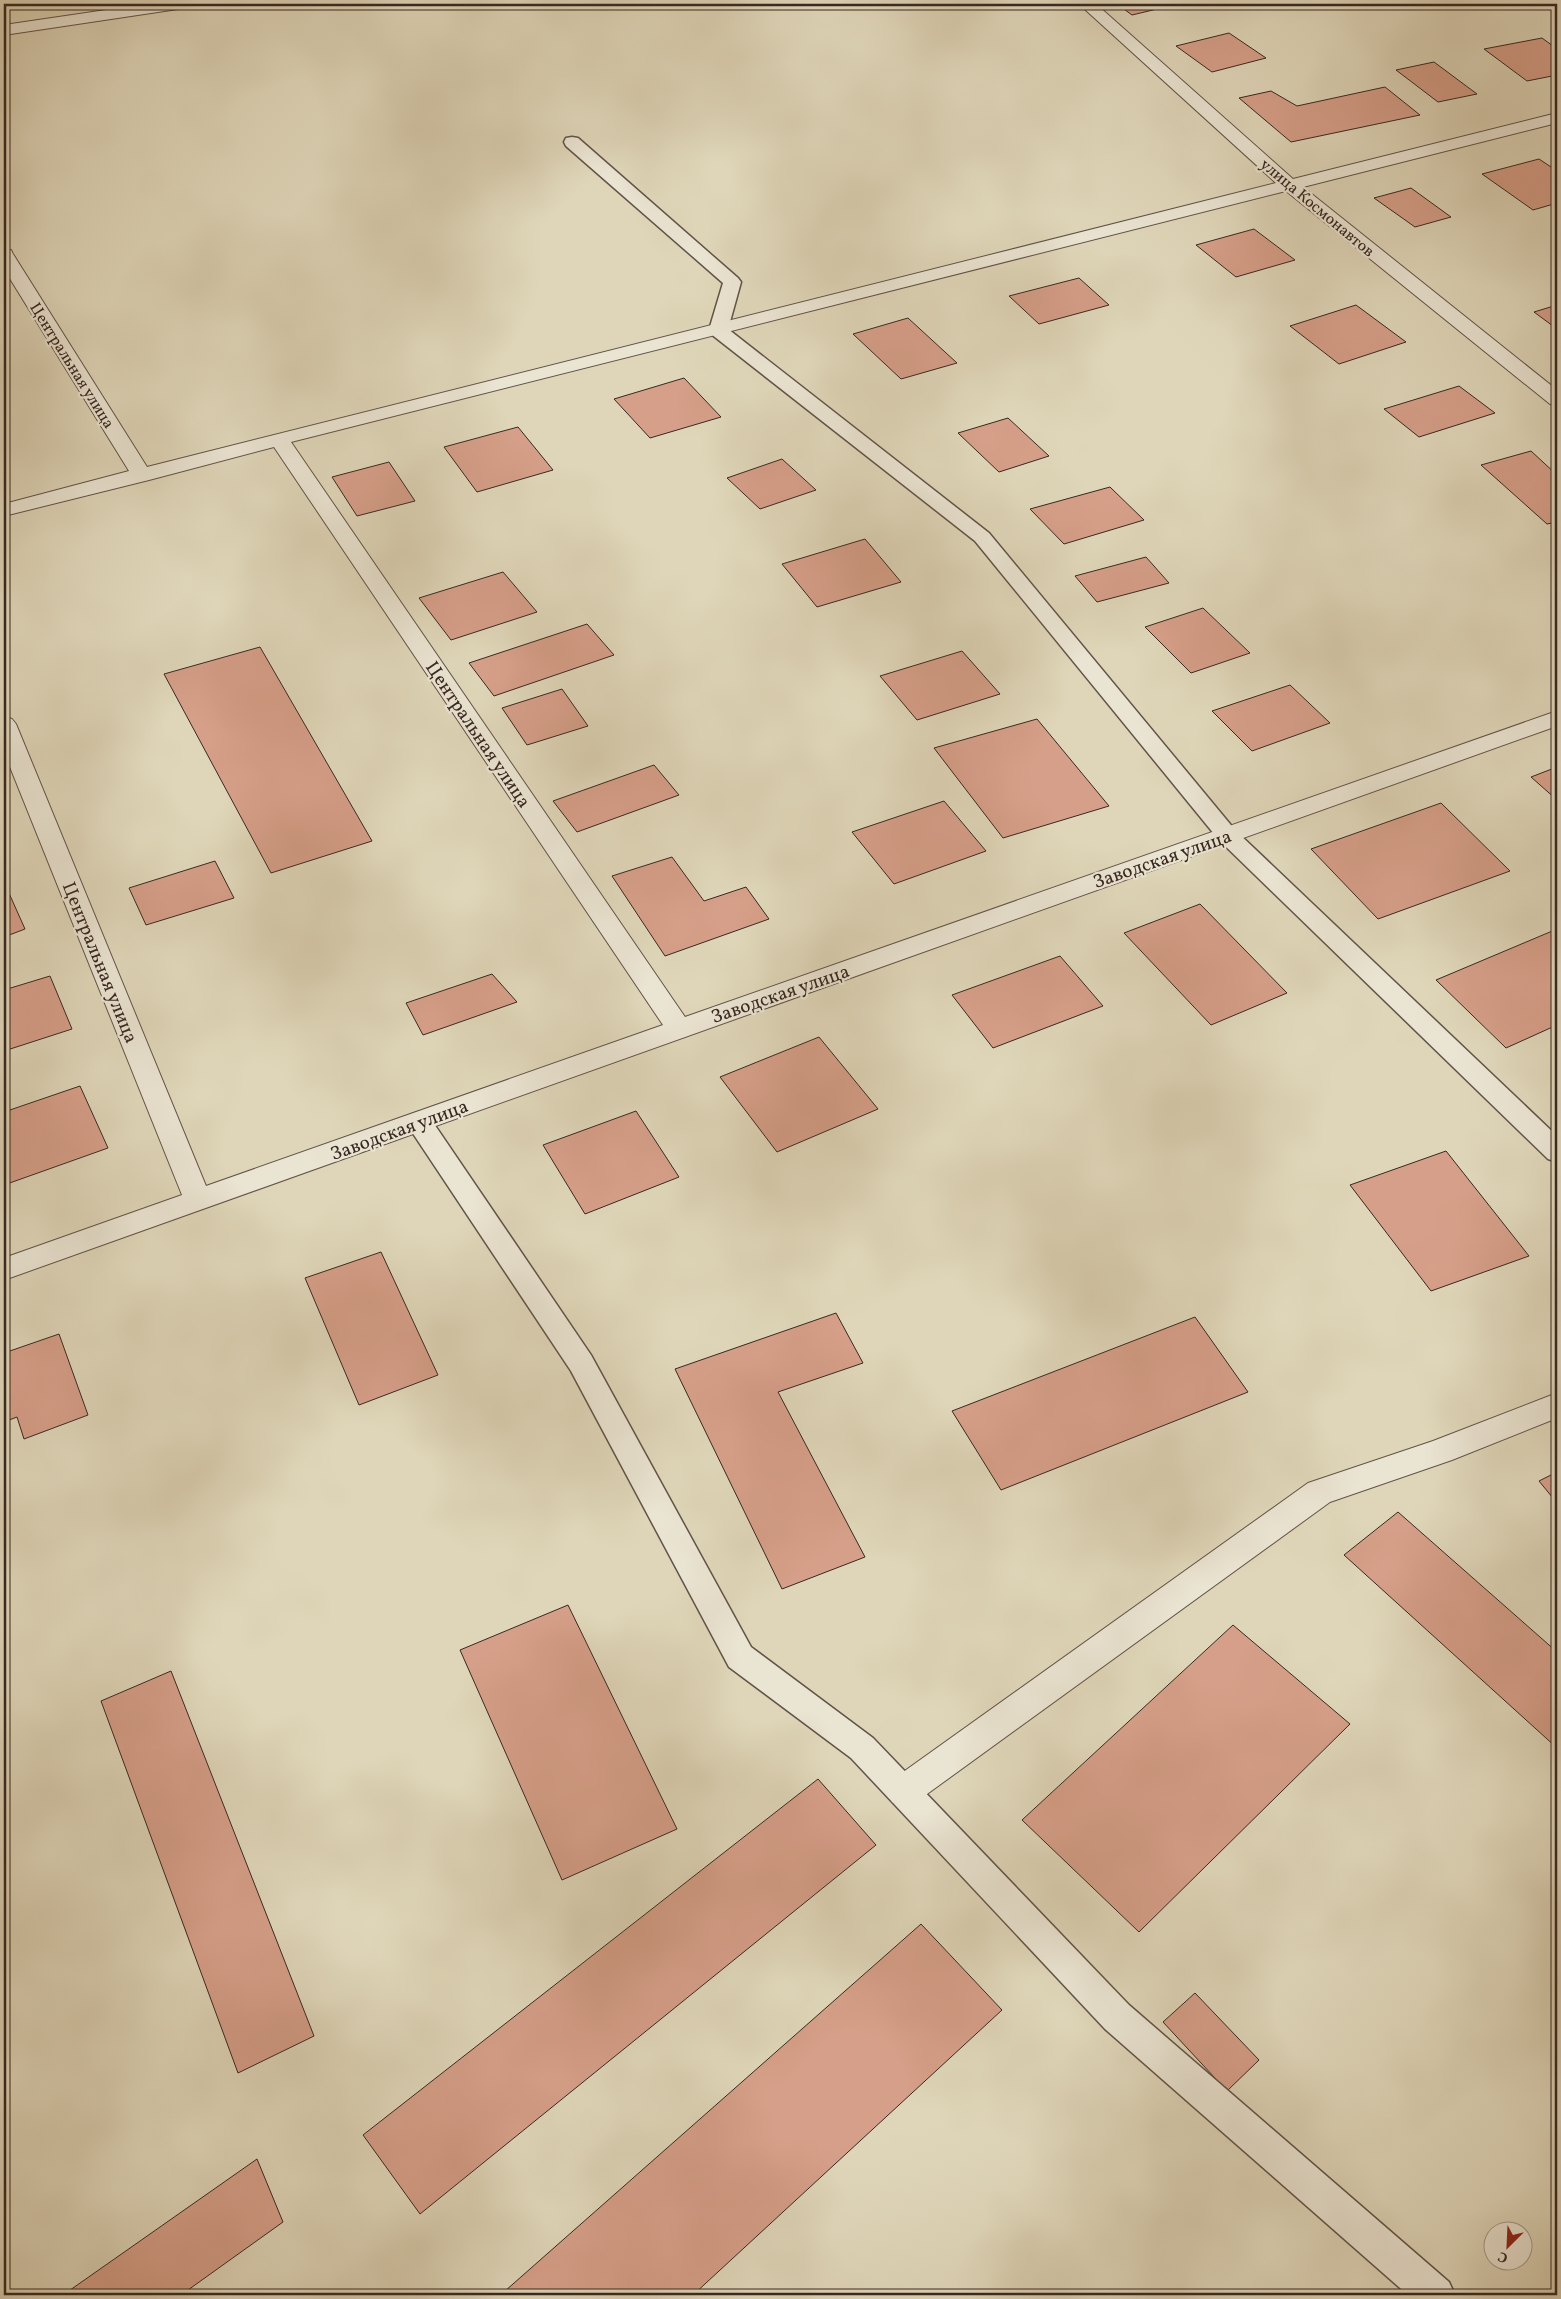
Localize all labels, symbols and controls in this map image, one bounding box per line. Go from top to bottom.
street label: улица Космонавтов [1255,154,1379,263]
street label: Центральная улица [24,299,119,433]
street label: Центральная улица [418,657,536,814]
street label: Заводская улица [1090,824,1235,896]
street label: Центральная улица [55,878,143,1047]
street label: Заводская улица [708,959,853,1031]
street label: Заводская улица [327,1094,472,1168]
north arrow [1484,2222,1534,2272]
text: С [1495,2246,1511,2267]

